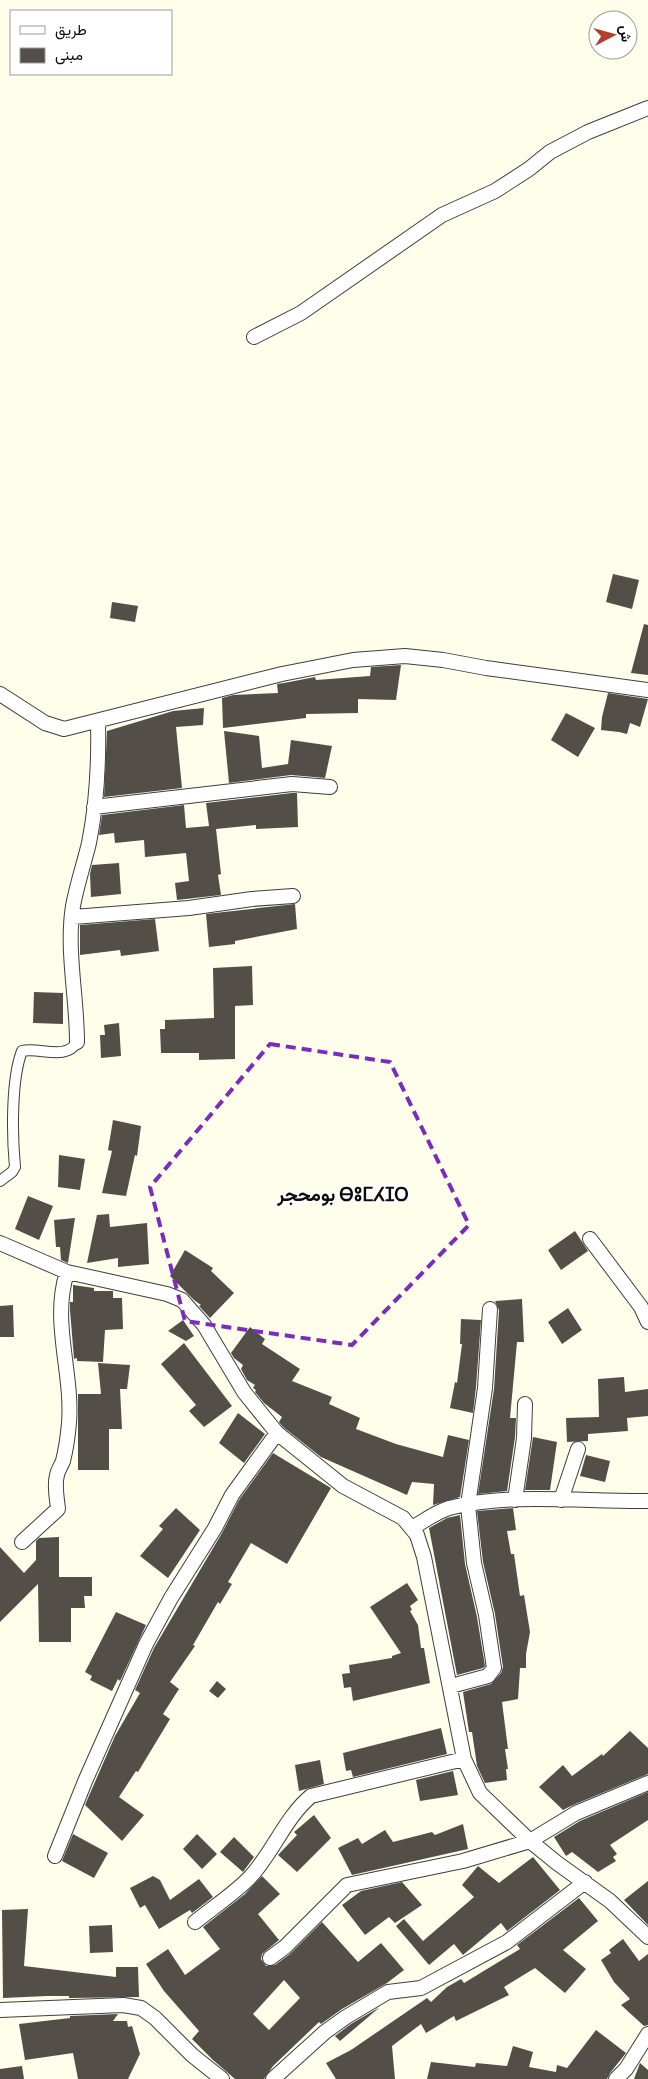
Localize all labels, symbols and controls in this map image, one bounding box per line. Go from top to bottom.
legend [10,10,172,75]
north arrow [588,10,638,60]
text: طريق [55,17,87,40]
text: ش [616,24,638,43]
text: مبنى [55,42,83,65]
district label: بومحجر ⴱⵓⵎⵃⵊⵔ [276,1179,409,1207]

